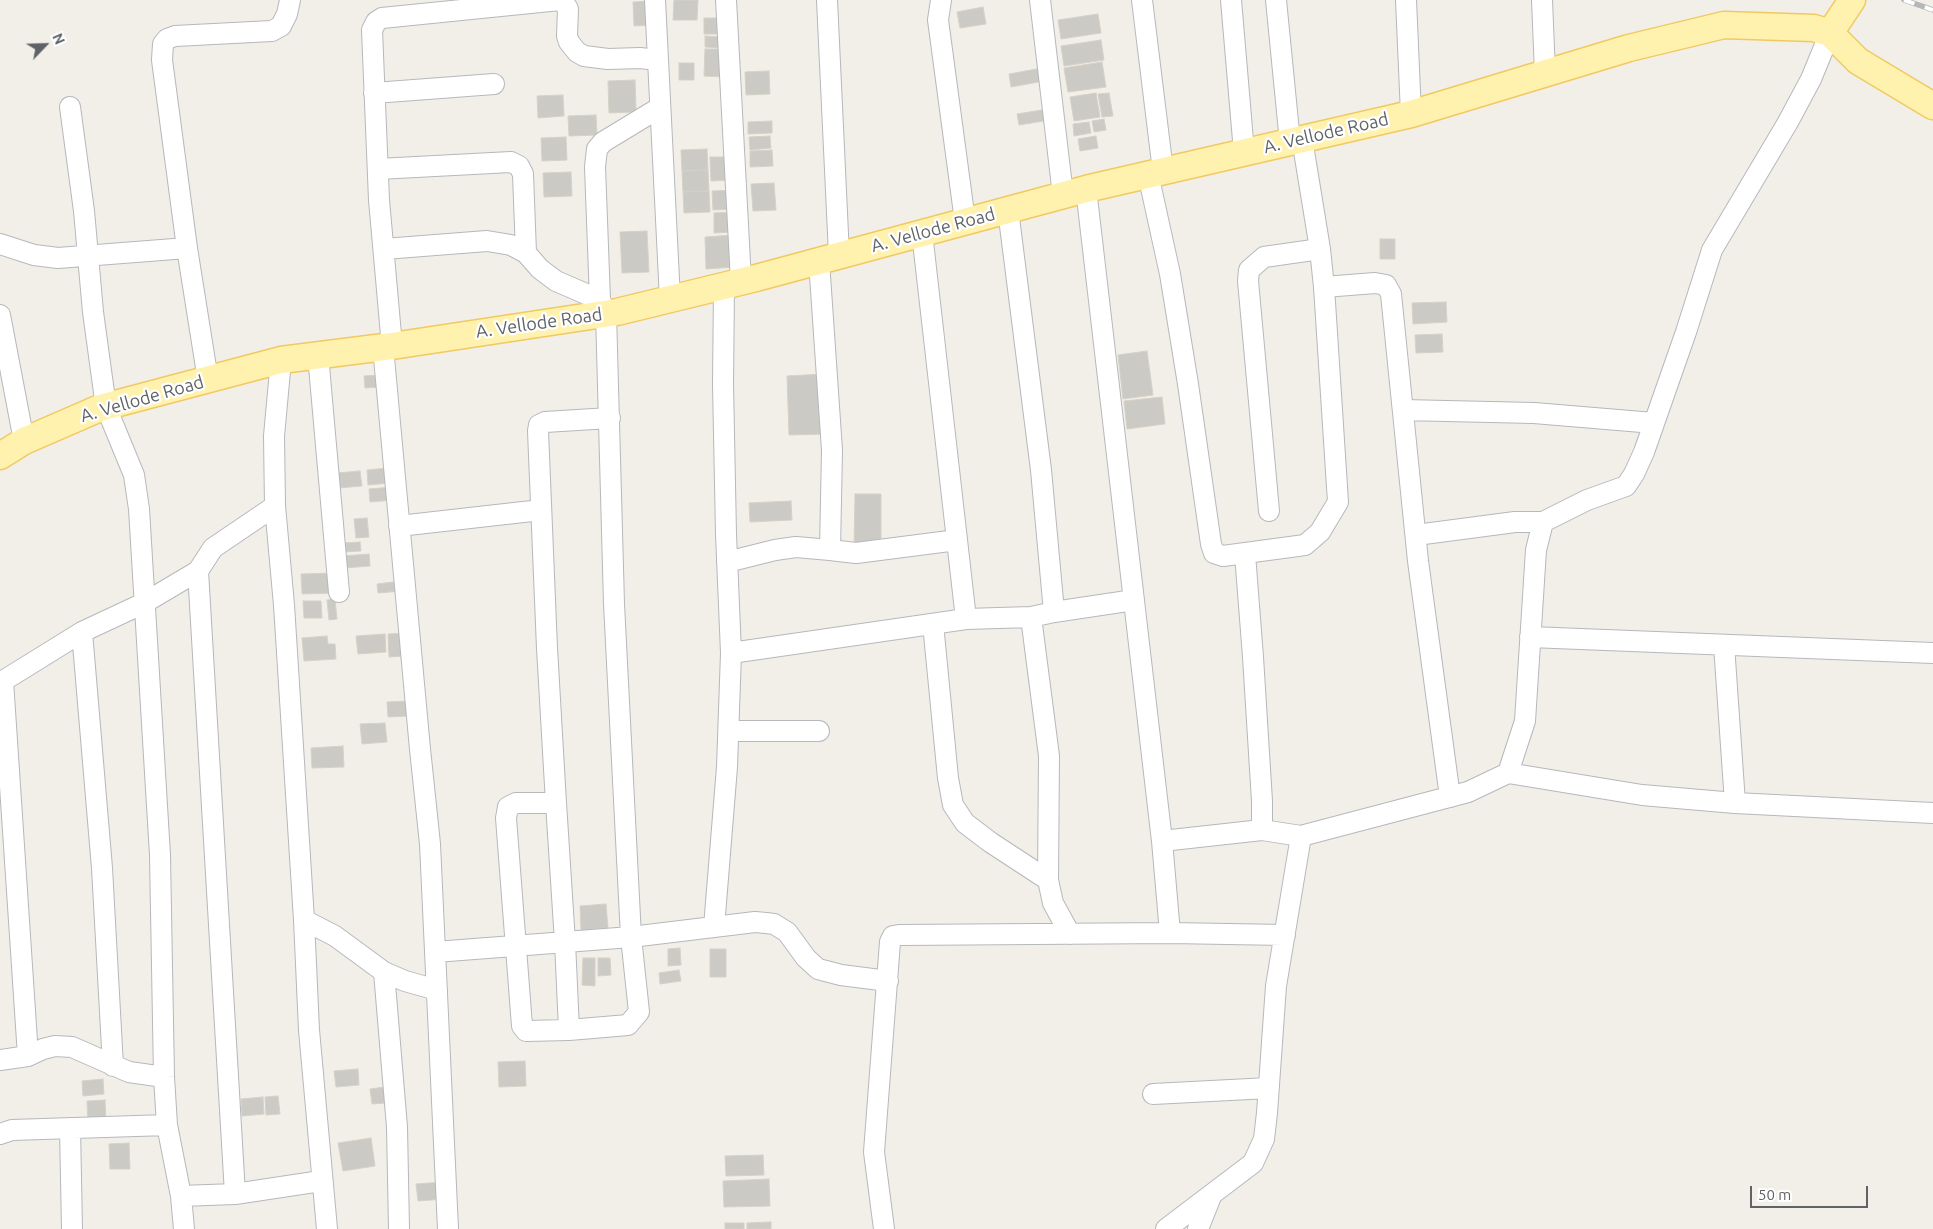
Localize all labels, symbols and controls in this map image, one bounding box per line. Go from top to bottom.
north arrow [20,20,70,70]
text: N [49,31,68,47]
street label: A. Vellode Road [1261,108,1391,158]
street label: A. Vellode Road [869,203,997,257]
street label: A. Vellode Road [474,303,604,343]
street label: A. Vellode Road [78,371,206,427]
scale bar [1753,1176,1870,1208]
text: 50 m [1758,1186,1791,1203]

